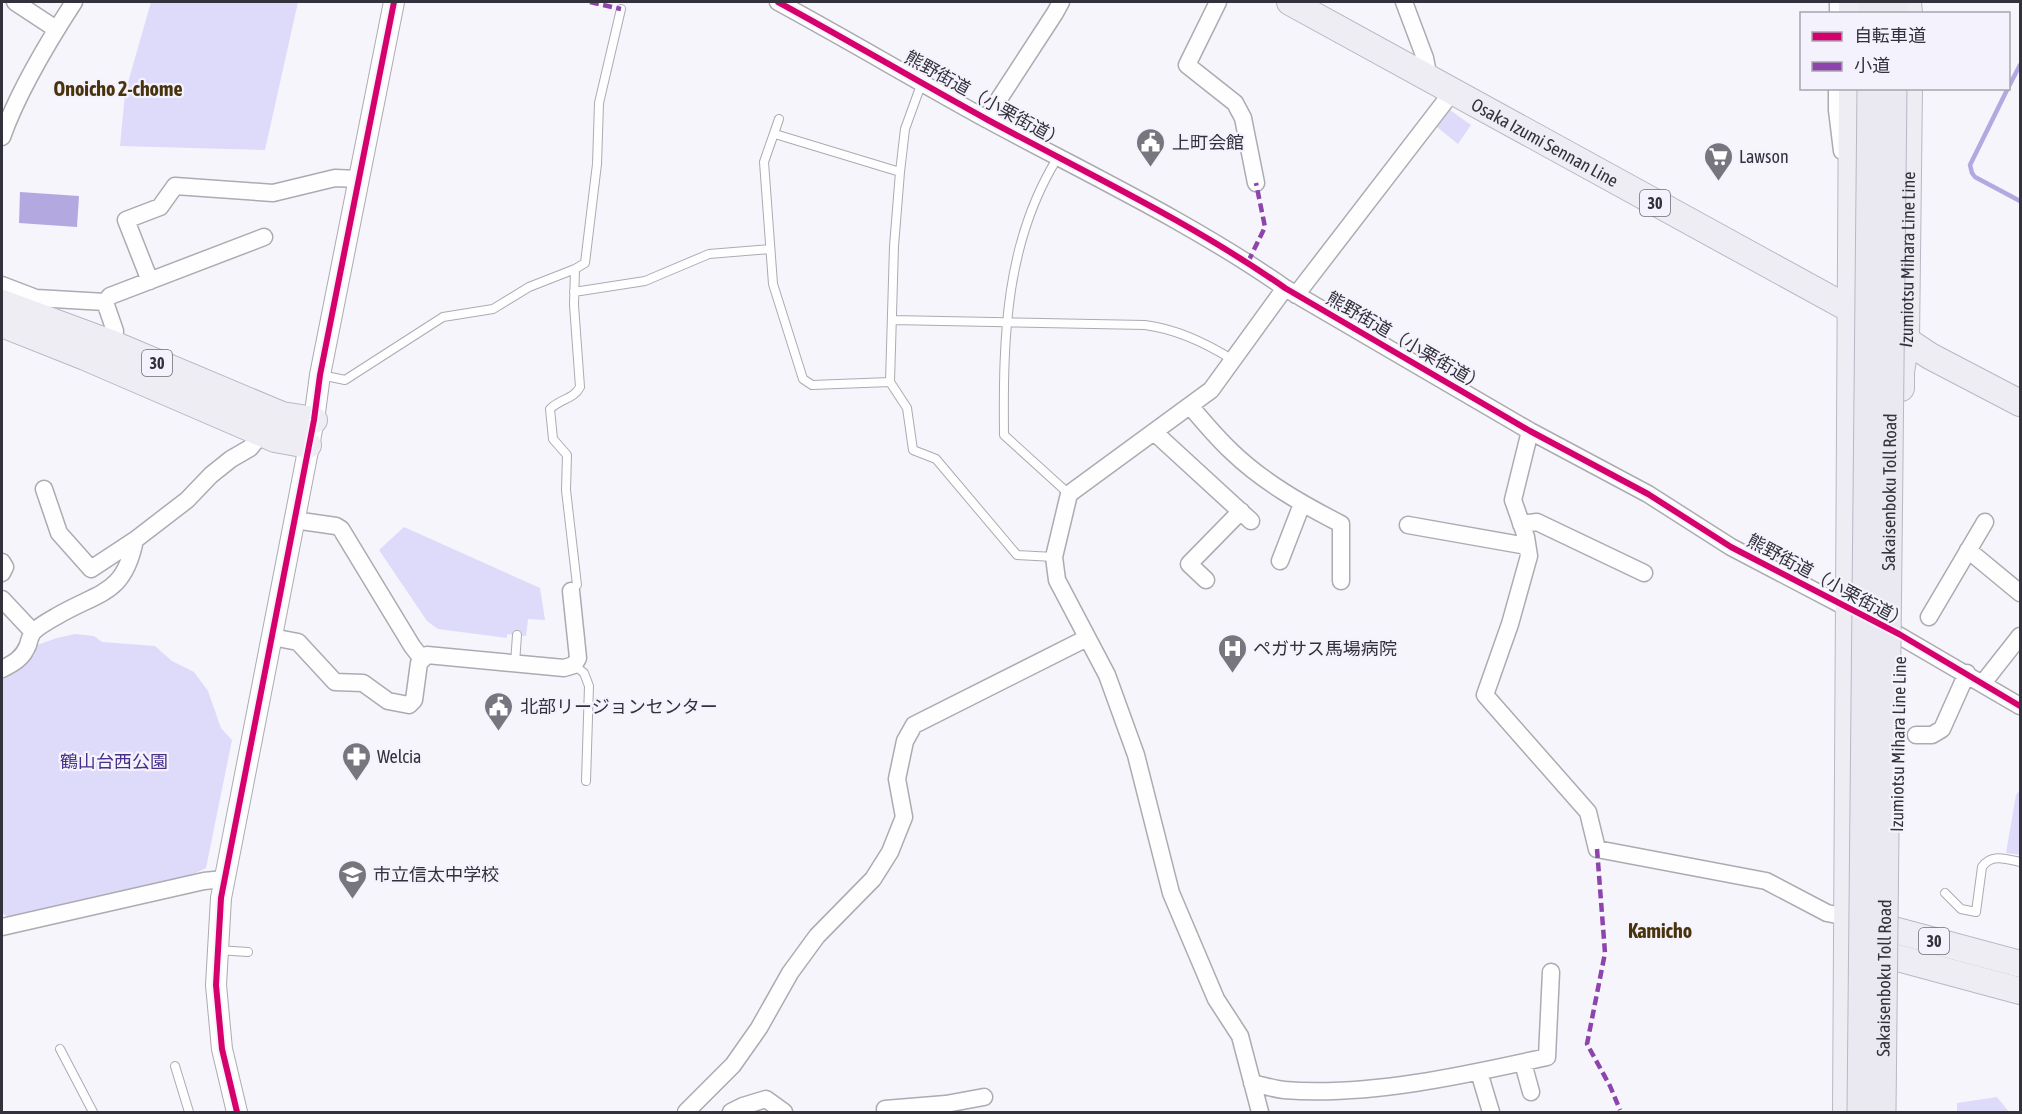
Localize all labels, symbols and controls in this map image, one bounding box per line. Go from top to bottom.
legend [1800,12,2010,90]
text: 自転車道 [1854,25,1926,46]
street label: 熊野街道（小栗街道） [901,46,1069,152]
text: 小道 [1854,55,1890,76]
district label: Onoicho 2-chome [54,77,183,100]
street label: Osaka Izumi Sennan Line [1468,93,1622,191]
public building icon: 上町会館 [1135,126,1167,168]
place label: 上町会館 [1172,132,1244,153]
supermarket icon: Lawson [1702,140,1734,182]
place label: Lawson [1739,146,1789,167]
street label: Izumiotsu Mihara Line Line [1895,171,1919,349]
road number: 30 [1640,190,1670,216]
street label: 熊野街道（小栗街道） [1323,287,1489,395]
road number: 30 [142,350,172,376]
street label: Sakaisenboku Toll Road [1877,413,1900,571]
street label: 熊野街道（小栗街道） [1744,529,1912,633]
hospital icon: ペガサス馬場病院 [1216,632,1248,674]
place label: ペガサス馬場病院 [1253,638,1397,659]
street label: Izumiotsu Mihara Line Line [1886,656,1910,832]
public building icon: 北部リージョンセンター [483,690,515,732]
place label: 北部リージョンセンター [520,696,718,717]
pharmacy icon: Welcia [340,740,372,782]
place label: Welcia [377,746,421,767]
park label: 鶴山台西公園 [60,751,168,772]
school or university icon: 市立信太中学校 [336,858,368,900]
place label: 市立信太中学校 [373,864,499,885]
street label: Sakaisenboku Toll Road [1872,899,1895,1057]
district label: Kamicho [1628,919,1692,942]
road number: 30 [1919,928,1949,954]

